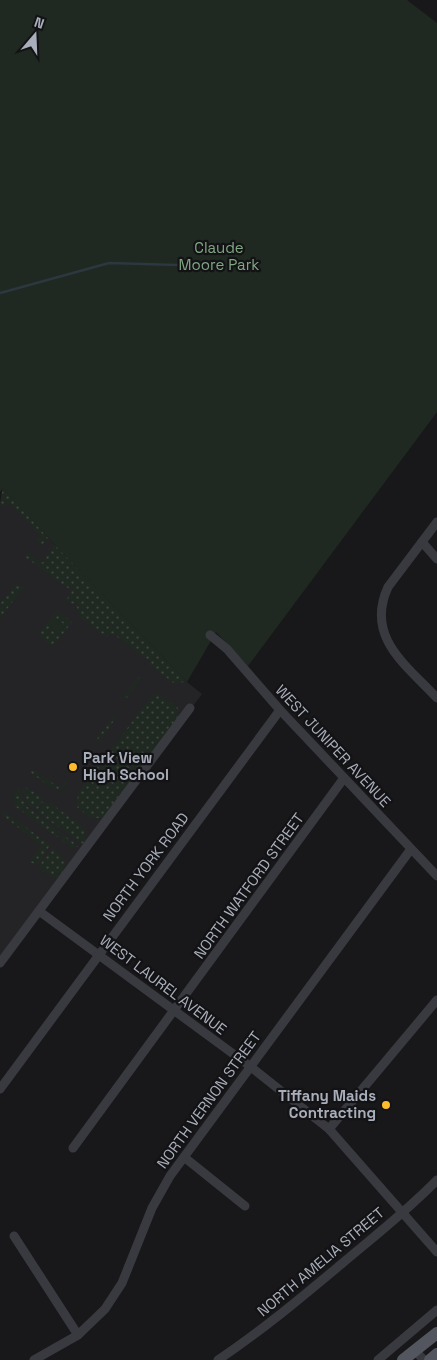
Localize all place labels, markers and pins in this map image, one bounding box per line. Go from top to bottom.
place label: Park View High School [83,748,169,784]
marker: Park View High School [67,761,79,773]
place label: Tiffany Maids Contracting [278,1086,376,1122]
marker: Tiffany Maids Contracting [380,1099,392,1111]

